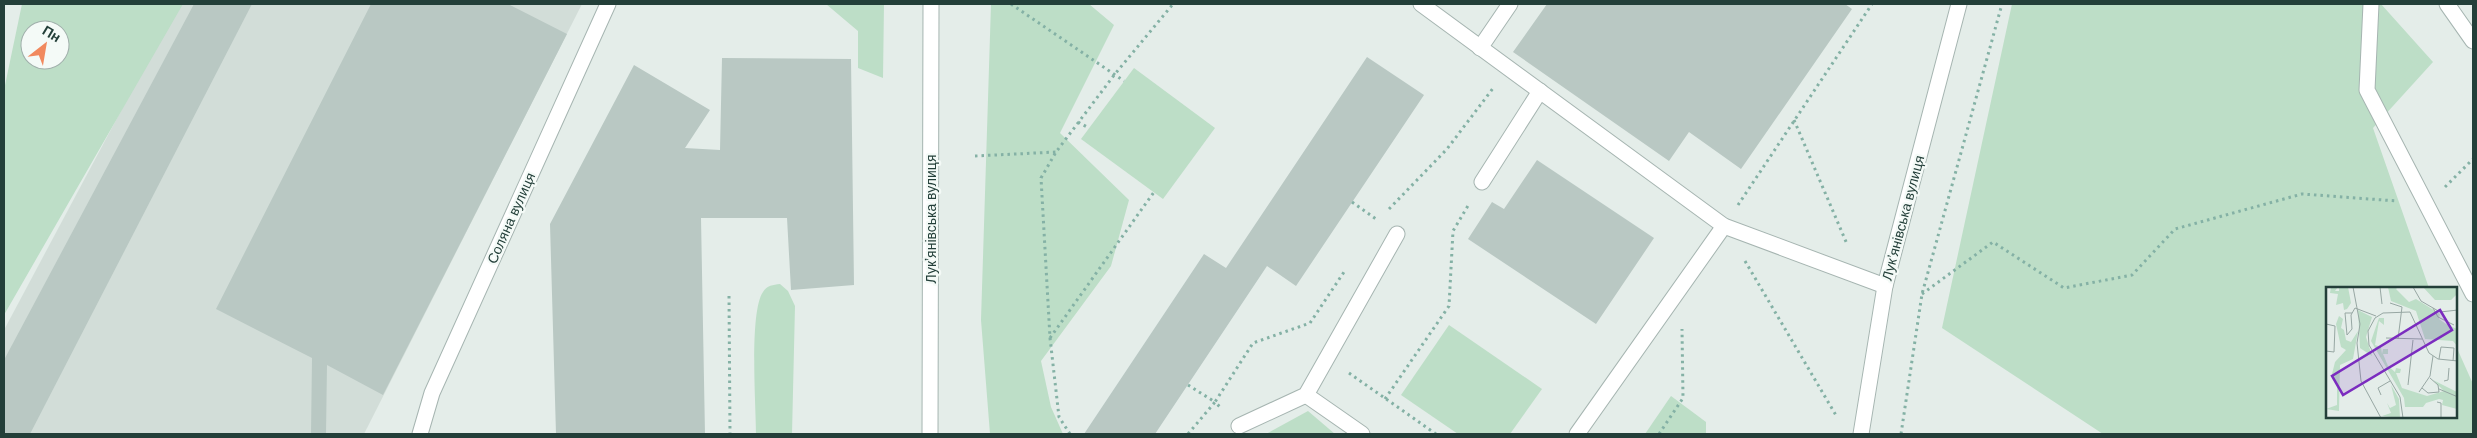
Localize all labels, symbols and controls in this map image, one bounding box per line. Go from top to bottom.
north arrow [20,20,70,70]
text: Пн [39,21,64,46]
street label: Лукʼянівська вулиця [1878,153,1928,283]
street label: Лукʼянівська вулиця [922,155,940,283]
street label: Соляна вулиця [483,170,539,266]
inset map [2326,287,2457,418]

